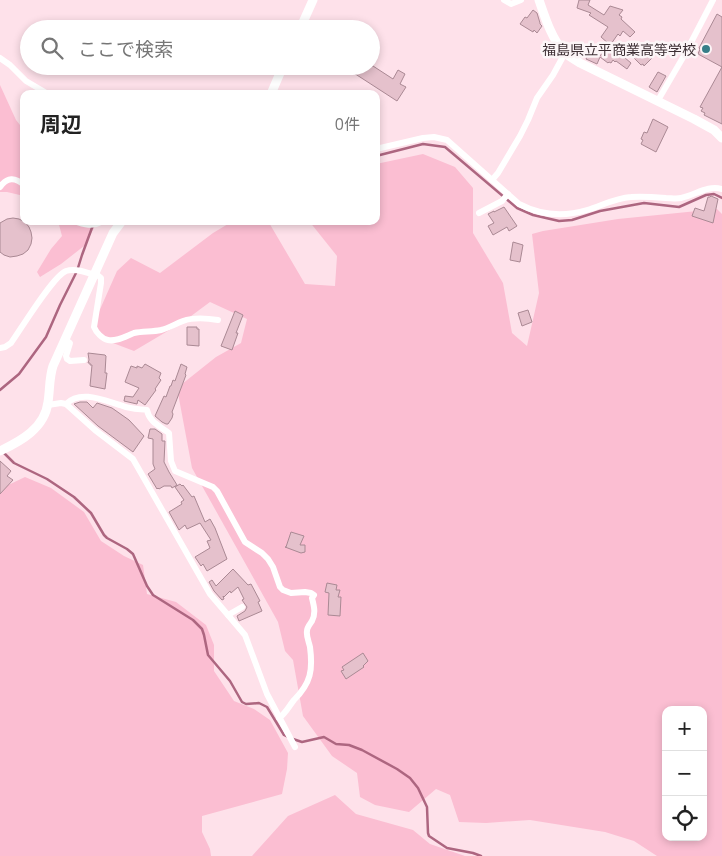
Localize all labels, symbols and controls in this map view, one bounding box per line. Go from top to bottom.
search box [20,20,380,75]
icon: search [38,34,66,62]
text: ここで検索 [78,36,173,62]
place label: 福島県立平商業高等学校 [542,40,696,59]
marker: 福島県立平商業高等学校 [700,43,712,55]
text: 周辺 [40,110,82,138]
text: 0件 [335,113,360,135]
map controls [662,706,707,841]
button: + [662,706,707,751]
button: − [662,751,707,796]
button: locate [662,796,707,841]

